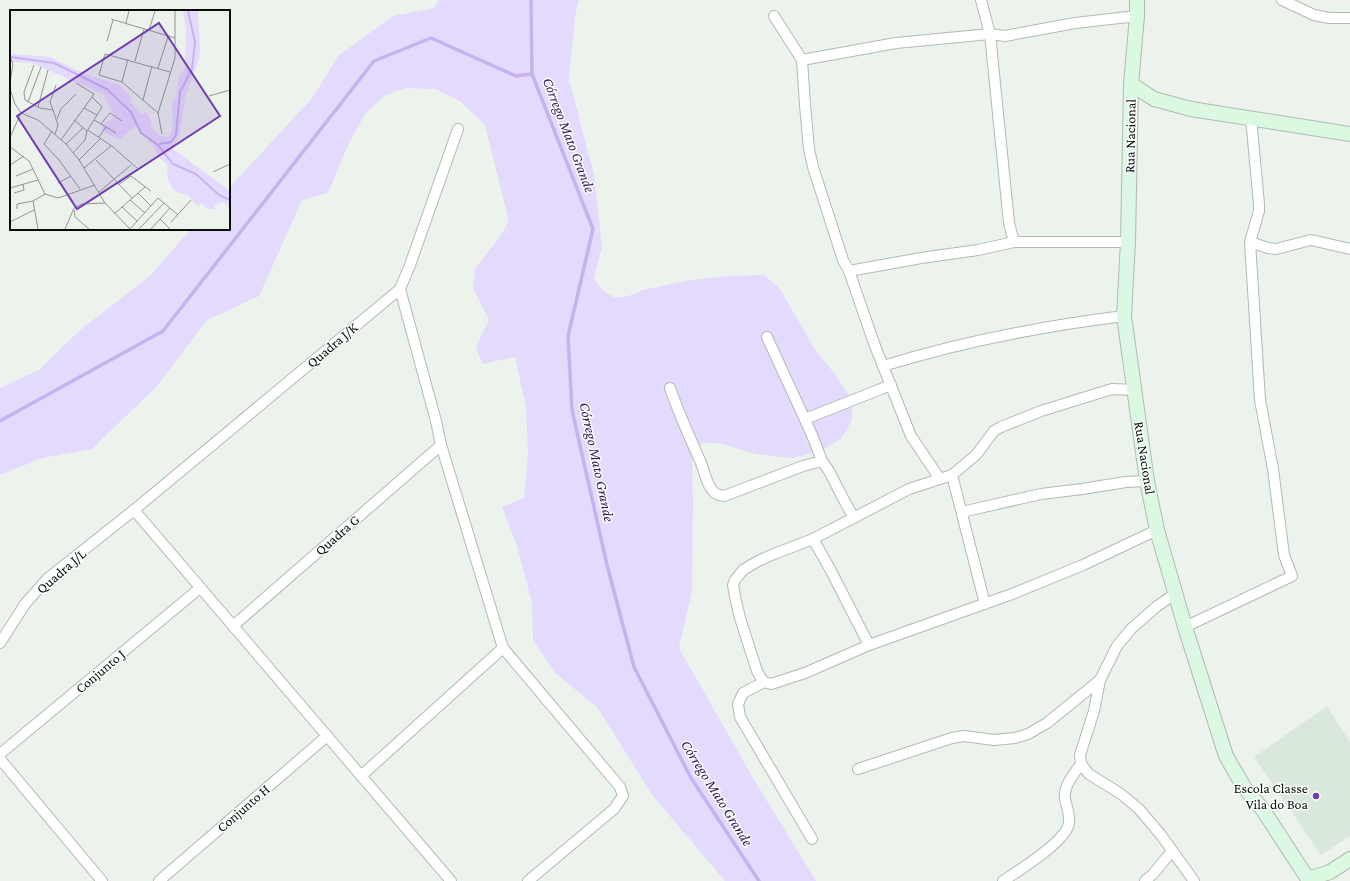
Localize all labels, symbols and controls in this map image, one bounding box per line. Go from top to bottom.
inset map [10,10,230,230]
water label: Córrego Mato Grande [539,75,598,195]
street label: Rua Nacional [1121,99,1139,173]
street label: Quadra J/K [303,319,361,371]
water label: Córrego Mato Grande [576,401,618,524]
street label: Rua Nacional [1131,420,1159,496]
street label: Quadra G [312,511,362,559]
street label: Quadra J/L [33,545,89,597]
street label: Conjunto J [72,646,129,697]
water label: Córrego Mato Grande [677,737,756,850]
place label: Escola Classe Vila do Boa [1234,780,1309,812]
street label: Conjunto H [213,781,273,836]
marker: Escola Classe Vila do Boa [1311,791,1321,801]

